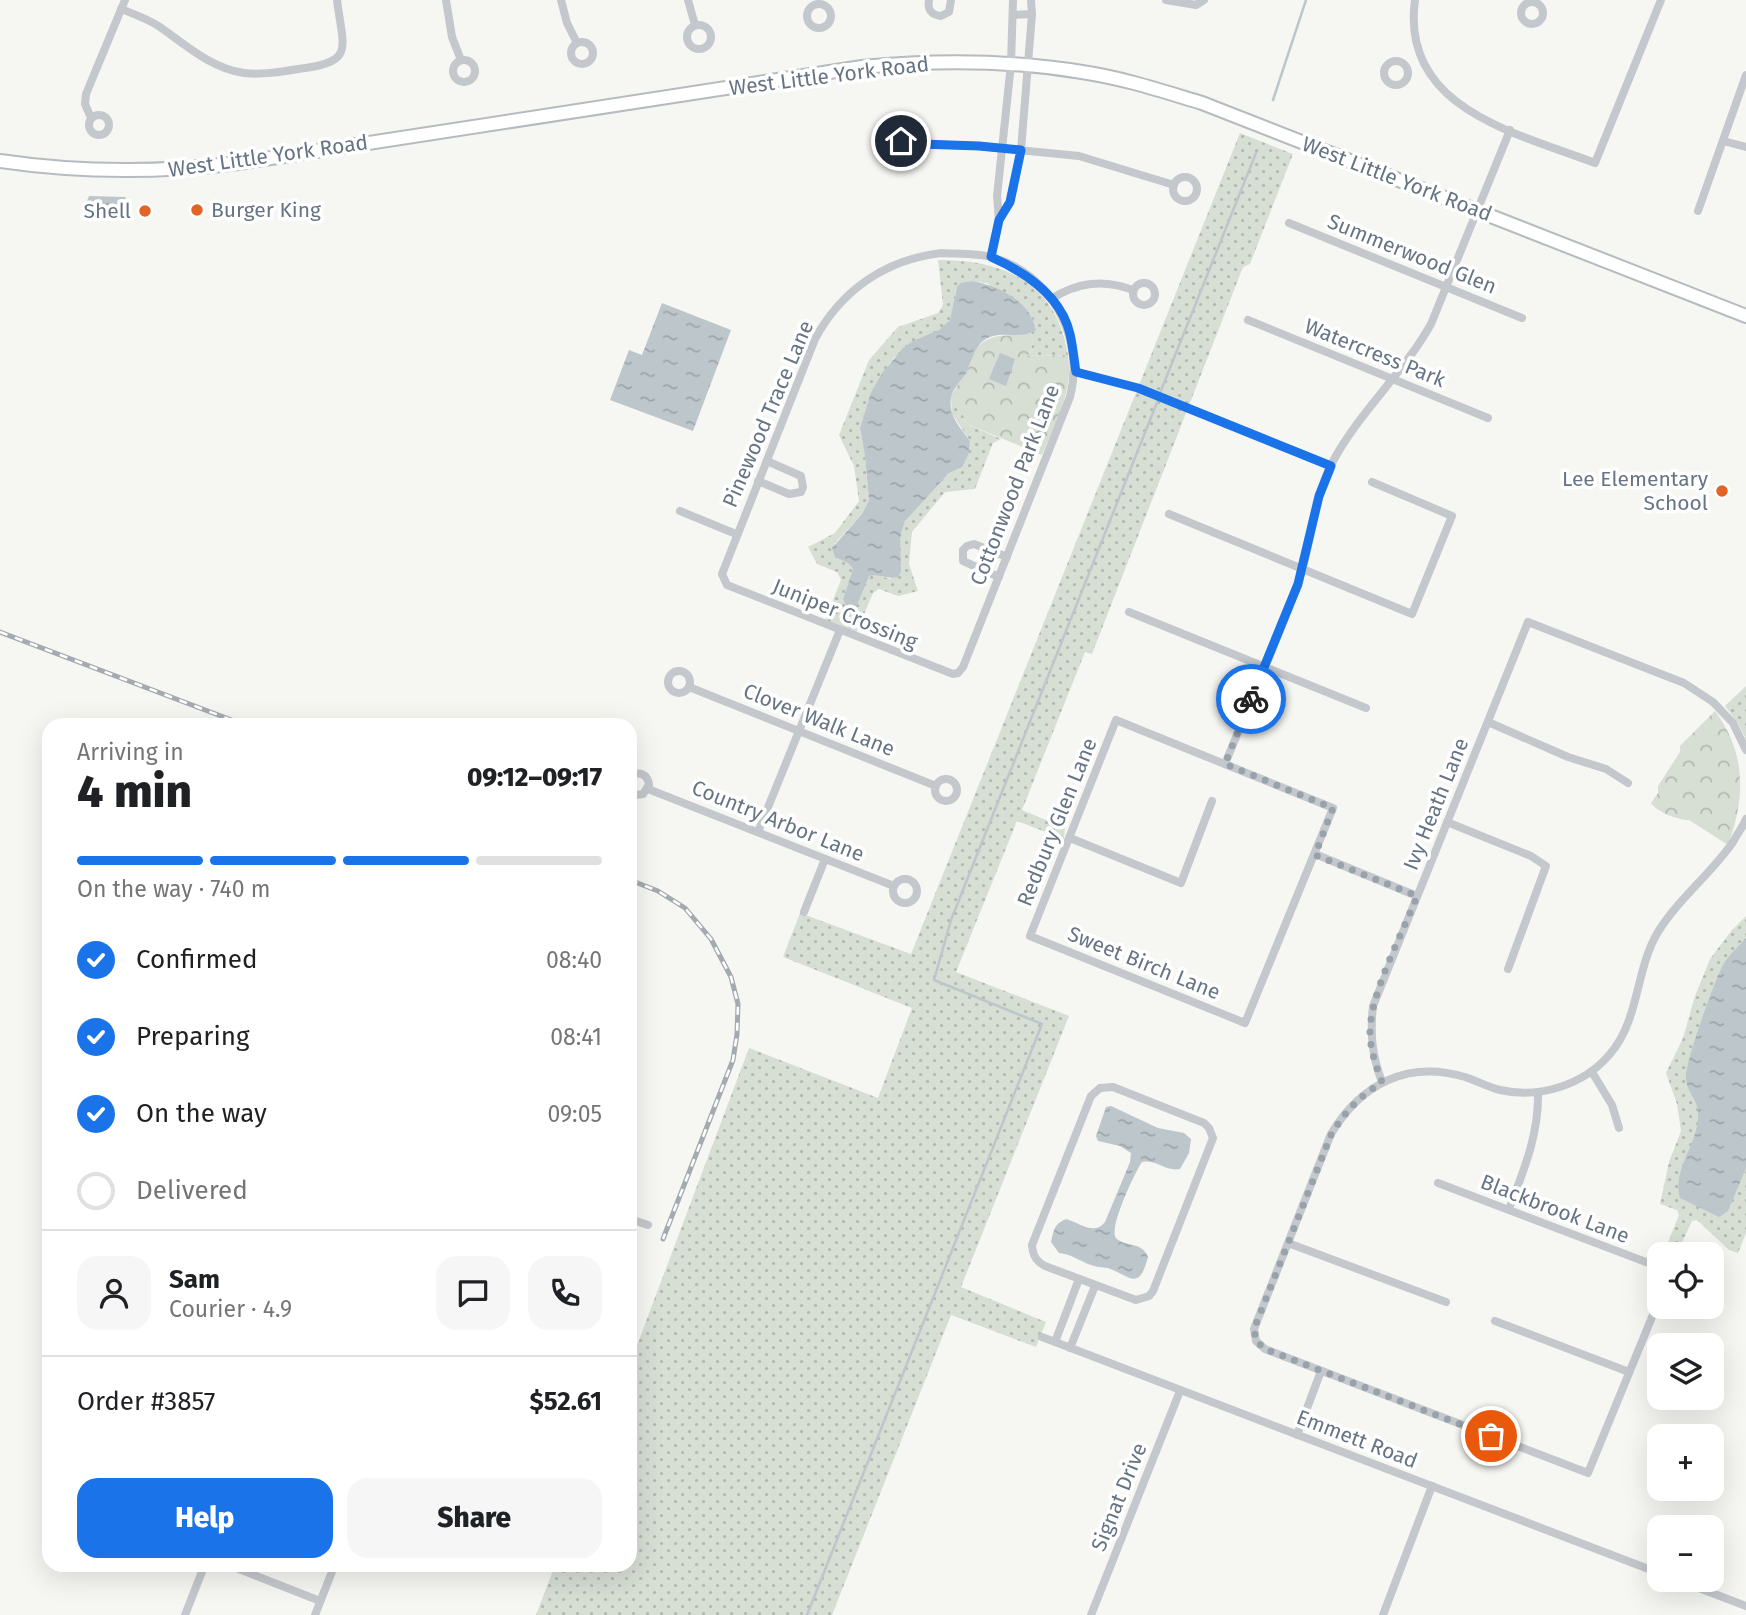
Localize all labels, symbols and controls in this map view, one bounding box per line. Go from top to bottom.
street label: West Little York Road [727,51,931,101]
pin [871,111,931,171]
icon: home [882,122,920,160]
street label: West Little York Road [166,129,370,183]
street label: West Little York Road [1298,131,1496,227]
place label: Burger King [211,197,321,223]
place label: Shell [83,198,131,224]
marker: Burger King [189,202,205,218]
marker: Shell [137,203,153,219]
street label: Summerwood Glen [1324,208,1500,300]
street label: Watercress Park [1301,313,1449,393]
street label: Pinewood Trace Lane [717,317,819,511]
street label: Cottonwood Park Lane [965,381,1065,589]
place label: Lee Elementary School [1562,466,1709,516]
marker: Lee Elementary School [1714,483,1730,499]
street label: Juniper Crossing [769,573,921,655]
courier [1216,664,1286,734]
street label: Clover Walk Lane [740,678,898,762]
icon: bike [1232,680,1270,718]
street label: Redbury Glen Lane [1011,734,1103,910]
street label: Ivy Heath Lane [1398,734,1474,874]
text: Arriving in [77,738,184,766]
text: 09:12–09:17 [467,762,602,793]
text: 4 min [77,764,192,819]
street label: Country Arbor Lane [688,775,868,867]
text: On the way · 740 m [77,875,270,903]
street label: Sweet Birch Lane [1064,921,1224,1005]
icon: check [77,941,115,979]
text: Confirmed [136,944,257,975]
text: 08:40 [546,946,602,974]
icon: check [77,1018,115,1056]
text: Preparing [136,1021,249,1052]
text: 08:41 [550,1023,602,1051]
icon: check [77,1095,115,1133]
text: On the way [136,1098,267,1129]
text: 09:05 [547,1100,602,1128]
street label: Blackbrook Lane [1477,1169,1633,1249]
text: Delivered [136,1175,248,1206]
map controls [1647,1242,1724,1592]
button: locate [1647,1242,1724,1319]
button: person [77,1256,151,1330]
button: chat [436,1256,510,1330]
button: phone [528,1256,602,1330]
text: Sam [169,1264,220,1295]
text: Courier · 4.9 [169,1295,292,1323]
button: layers [1647,1333,1724,1410]
text: Order #3857 [77,1386,215,1417]
text: $52.61 [529,1386,602,1417]
street label: Emmett Road [1293,1404,1421,1474]
pin [1461,1406,1521,1466]
icon: bag [1472,1417,1510,1455]
button: + [1647,1424,1724,1501]
street label: Signat Drive [1086,1439,1152,1555]
button: Help [77,1478,333,1558]
button: Share [347,1478,602,1558]
button: − [1647,1515,1724,1592]

